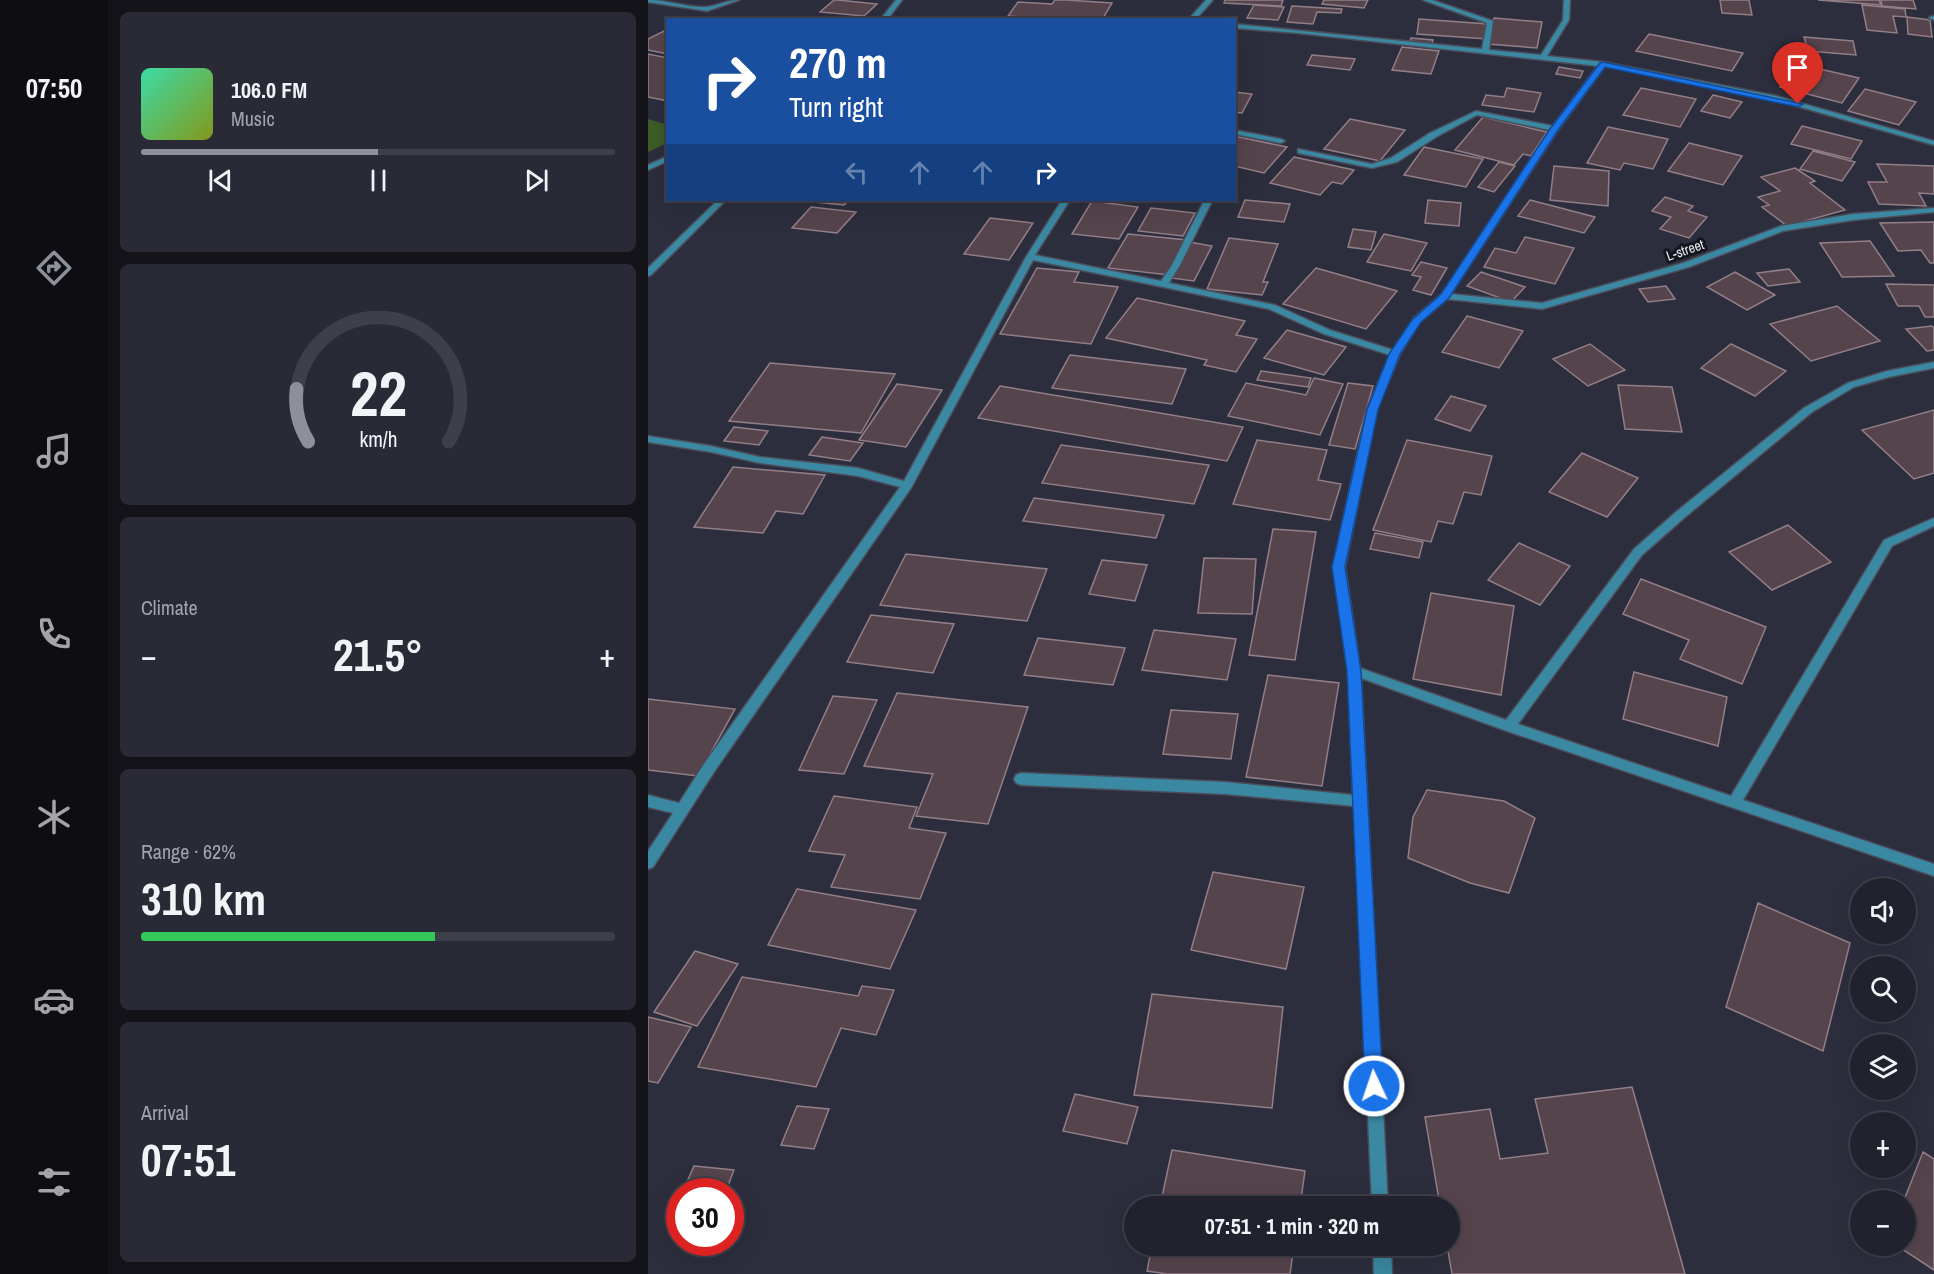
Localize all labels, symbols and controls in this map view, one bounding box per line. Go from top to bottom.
text: 270 m [789,35,887,91]
icon: right [690,42,768,120]
pin [1772,42,1823,104]
icon: arrive [1781,51,1814,84]
text: 07:50 [26,70,82,106]
text: 106.0 FM [231,75,307,105]
text: Turn right [789,89,883,125]
text: Music [231,105,275,132]
icon: left [840,156,873,189]
icon: ahead [903,156,936,189]
icon: ahead [966,156,999,189]
icon: right [1029,156,1062,189]
icon: previous [204,164,237,197]
icon: pause [362,164,395,197]
icon: next [520,164,553,197]
street label: L-street [1664,235,1706,265]
icon: directions [33,247,75,289]
text: 22 [350,351,406,435]
text: km/h [359,425,397,454]
icon: music [33,430,75,472]
text: Climate [141,594,198,621]
icon: phone [33,613,75,655]
text: 21.5° [333,624,423,685]
text: − [141,633,157,677]
text: + [599,633,615,677]
icon: climate [33,796,75,838]
text: Range · 62% [141,838,236,865]
text: 310 km [141,868,266,929]
map controls [1850,878,1916,1256]
button: sound [1850,878,1916,944]
button: search [1850,956,1916,1022]
icon: car [33,979,75,1021]
button: layers [1850,1034,1916,1100]
position arrow [1342,1054,1406,1118]
text: Arrival [141,1099,188,1126]
button: + [1850,1112,1916,1178]
text: 07:51 [141,1129,235,1190]
icon: filters [33,1161,75,1203]
speed limit sign: 30 [666,1178,744,1256]
button: − [1850,1190,1916,1256]
text: 07:51 · 1 min · 320 m [1205,1211,1379,1241]

